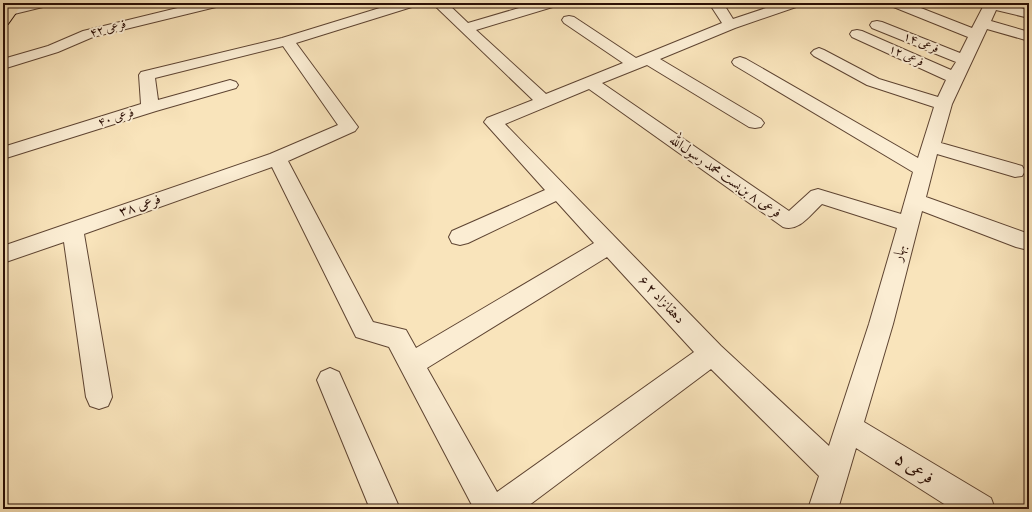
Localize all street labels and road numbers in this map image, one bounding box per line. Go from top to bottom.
street label: فرعی ۴۲ [88,16,128,42]
street label: فرعی ۱۴ [901,29,941,57]
street label: فرعی ۱۲ [886,41,926,71]
street label: فرعی ۴۰ [96,105,136,131]
street label: فرعی ۸ بن‌بست محمد رسول‌الله [665,129,787,223]
street label: فرعی ۳۸ [117,190,163,222]
street label: بهار [888,243,911,265]
street label: ۶ دهقانزاد ۲ [634,272,688,328]
street label: فرعی ۵ [890,448,938,490]

